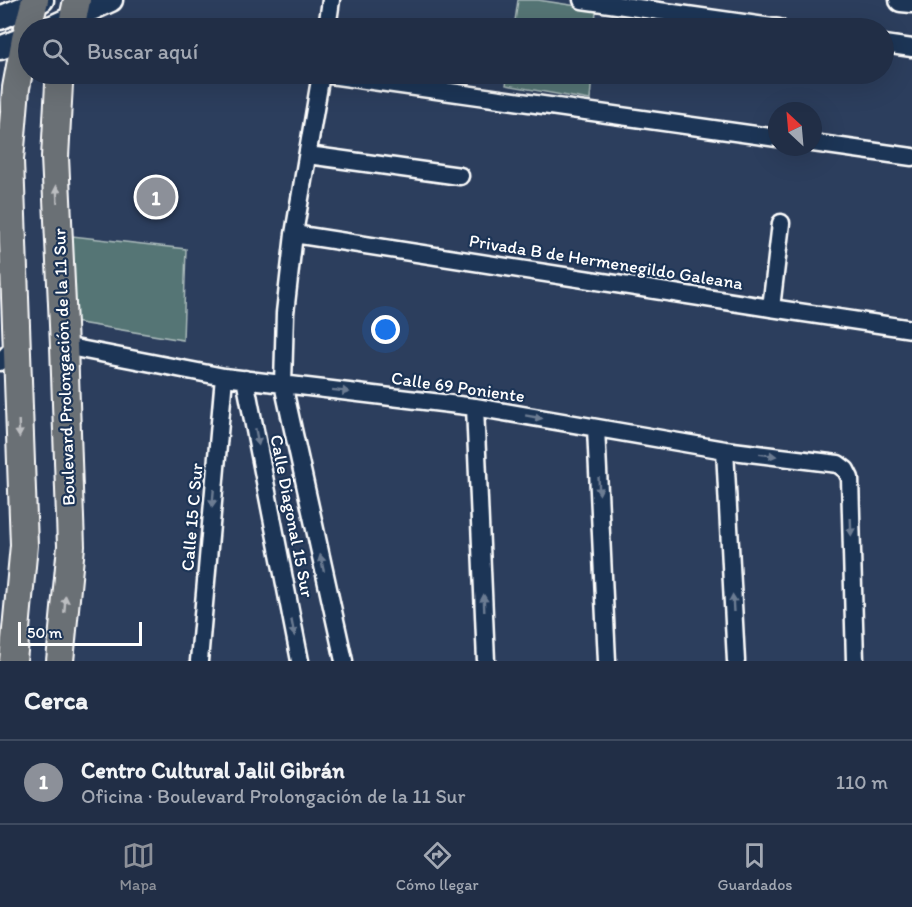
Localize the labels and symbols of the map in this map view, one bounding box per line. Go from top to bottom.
north arrow [768,102,822,156]
pin: 1 [136,174,176,220]
one-way arrow [52,185,61,204]
street label: Boulevard Prolongación de la 11 Sur [48,227,80,506]
street label: Privada B de Hermenegildo Galeana [467,229,745,295]
your location [371,315,400,344]
street label: Calle 69 Poniente [390,367,526,407]
one-way arrow [331,386,350,395]
one-way arrow [524,413,543,422]
one-way arrow [14,419,24,438]
one-way arrow [252,428,261,447]
street label: Calle Diagonal 15 Sur [265,433,319,600]
one-way arrow [758,451,777,460]
street label: Calle 15 C Sur [176,461,208,572]
one-way arrow [594,477,603,496]
one-way arrow [208,488,218,507]
one-way arrow [847,518,856,537]
one-way arrow [317,553,326,572]
one-way arrow [479,593,488,612]
one-way arrow [728,593,737,612]
one-way arrow [60,594,70,613]
scale bar [18,619,142,646]
one-way arrow [289,619,298,638]

